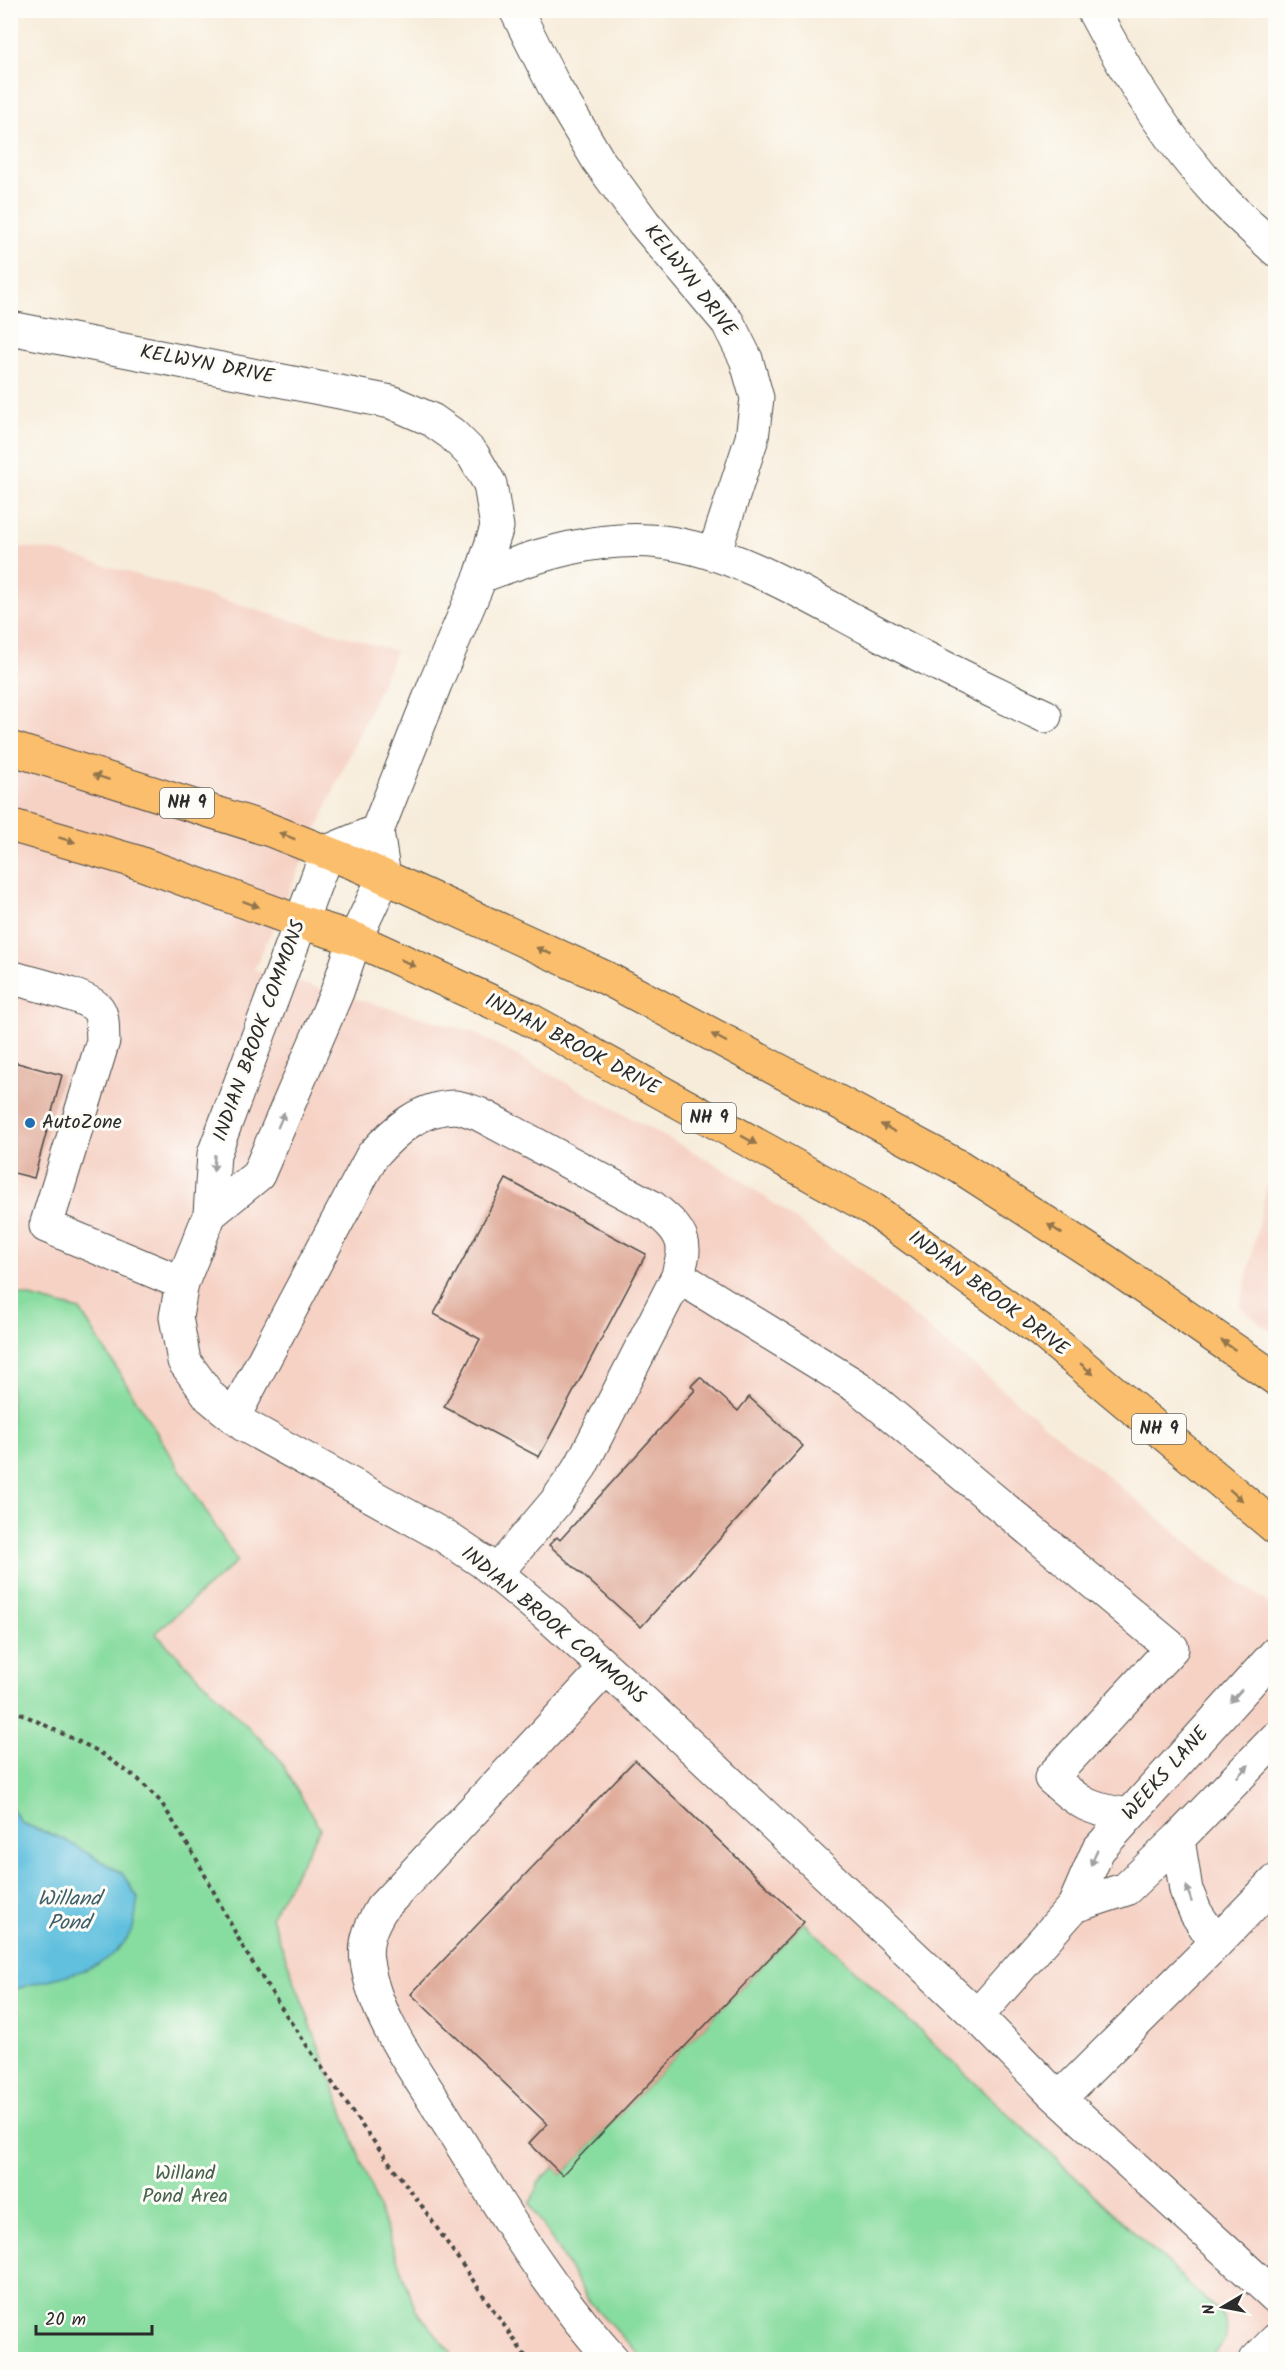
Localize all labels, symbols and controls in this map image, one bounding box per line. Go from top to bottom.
street label: KELWYN DRIVE [635,217,745,346]
street label: KELWYN DRIVE [137,336,278,394]
one-way arrow [92,771,110,781]
road number: NH 9 [160,788,214,818]
one-way arrow [278,831,296,841]
one-way arrow [58,836,76,845]
one-way arrow [242,899,260,909]
street label: INDIAN BROOK COMMONS [205,915,315,1146]
one-way arrow [536,946,553,955]
one-way arrow [400,959,417,968]
street label: INDIAN BROOK DRIVE [479,985,667,1105]
one-way arrow [710,1033,727,1043]
road number: NH 9 [682,1103,736,1133]
place label: AutoZone [42,1107,122,1139]
one-way arrow [277,1111,286,1128]
marker: AutoZone [23,1116,37,1130]
one-way arrow [879,1123,896,1133]
one-way arrow [741,1135,758,1145]
one-way arrow [209,1154,219,1173]
street label: INDIAN BROOK DRIVE [901,1223,1076,1366]
one-way arrow [1047,1223,1063,1234]
one-way arrow [1220,1340,1236,1351]
one-way arrow [1079,1362,1094,1375]
road number: NH 9 [1132,1414,1186,1444]
one-way arrow [1228,1488,1244,1501]
street label: INDIAN BROOK COMMONS [453,1539,653,1714]
one-way arrow [1229,1689,1243,1704]
street label: WEEKS LANE [1115,1719,1218,1828]
one-way arrow [1236,1764,1249,1779]
one-way arrow [1090,1850,1099,1867]
water label: Willand Pond [37,1883,105,1940]
one-way arrow [1183,1885,1193,1903]
park label: Willand Pond Area [142,2158,228,2213]
north arrow [1193,2277,1253,2337]
scale bar [36,2298,152,2336]
text: N [1197,2302,1223,2316]
text: 20 m [45,2306,86,2335]

